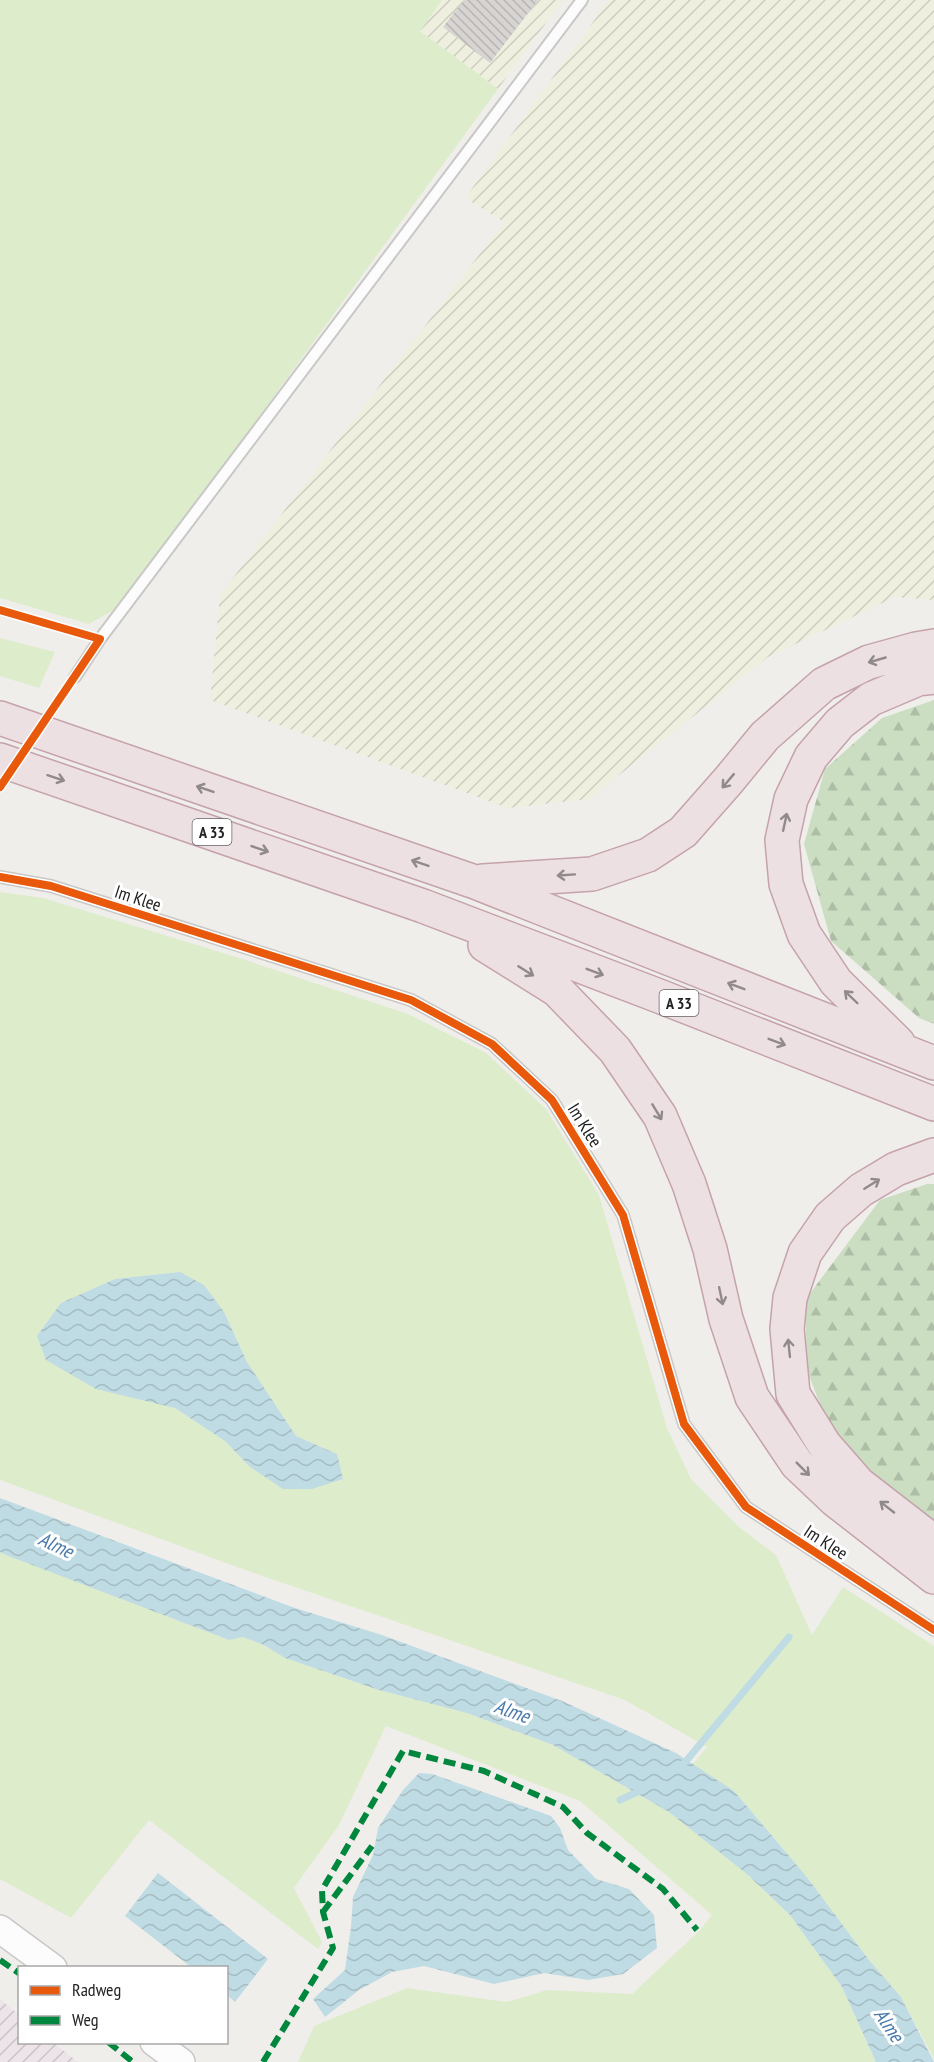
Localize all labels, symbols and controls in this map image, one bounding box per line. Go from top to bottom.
one-way arrow [868,654,887,666]
one-way arrow [46,773,65,784]
one-way arrow [722,773,735,789]
one-way arrow [196,782,215,793]
one-way arrow [780,813,792,832]
road number: A 33 [192,819,232,845]
one-way arrow [250,844,268,855]
one-way arrow [411,857,430,868]
one-way arrow [557,870,577,881]
street label: Im Klee [112,880,164,916]
one-way arrow [517,965,534,977]
one-way arrow [586,967,604,978]
one-way arrow [728,979,746,990]
road number: A 33 [660,990,698,1016]
one-way arrow [844,990,859,1004]
one-way arrow [768,1037,786,1048]
street label: Im Klee [563,1099,607,1151]
one-way arrow [651,1103,663,1120]
one-way arrow [863,1177,880,1189]
one-way arrow [715,1286,727,1305]
one-way arrow [783,1338,794,1358]
one-way arrow [796,1462,811,1477]
one-way arrow [879,1501,895,1514]
street label: Im Klee [800,1519,852,1565]
water label: Alme [34,1526,79,1565]
water label: Alme [491,1693,535,1730]
legend [18,1966,228,2044]
text: Radweg [72,1978,121,2001]
water label: Alme [868,2003,911,2048]
text: Weg [72,2008,99,2031]

